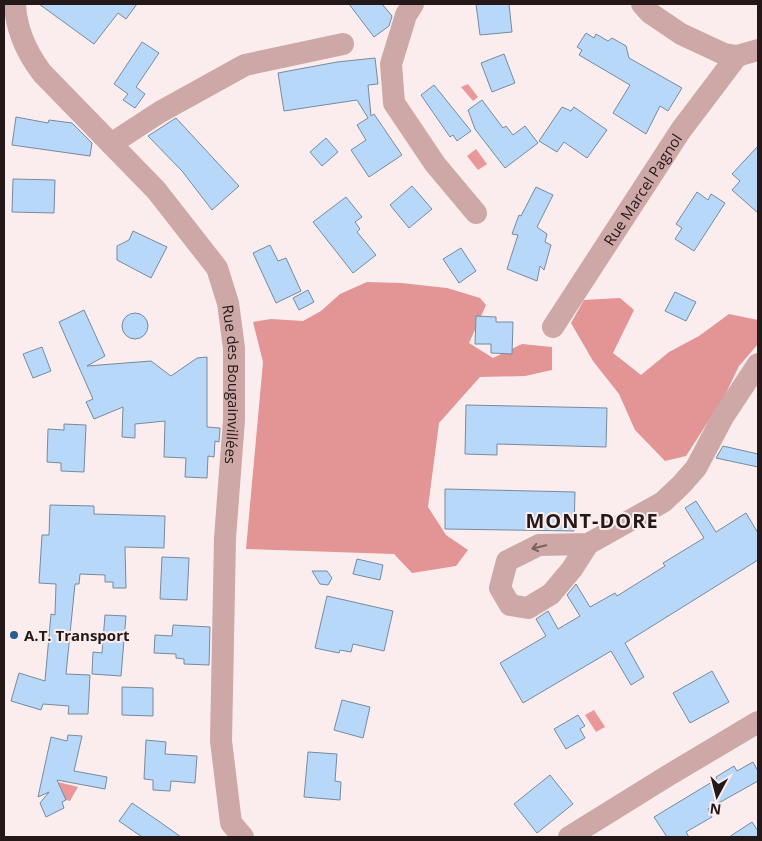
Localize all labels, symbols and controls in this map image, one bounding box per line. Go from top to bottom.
street label: Rue Marcel Pagnol [599,130,686,249]
street label: Rue des Bougainvillées [218,304,244,465]
district label: MONT-DORE [525,507,659,534]
one-way arrow [532,543,548,552]
place label: A.T. Transport [24,625,130,645]
marker: A.T. Transport [8,629,20,641]
north arrow [692,771,742,821]
text: N [709,799,722,820]

